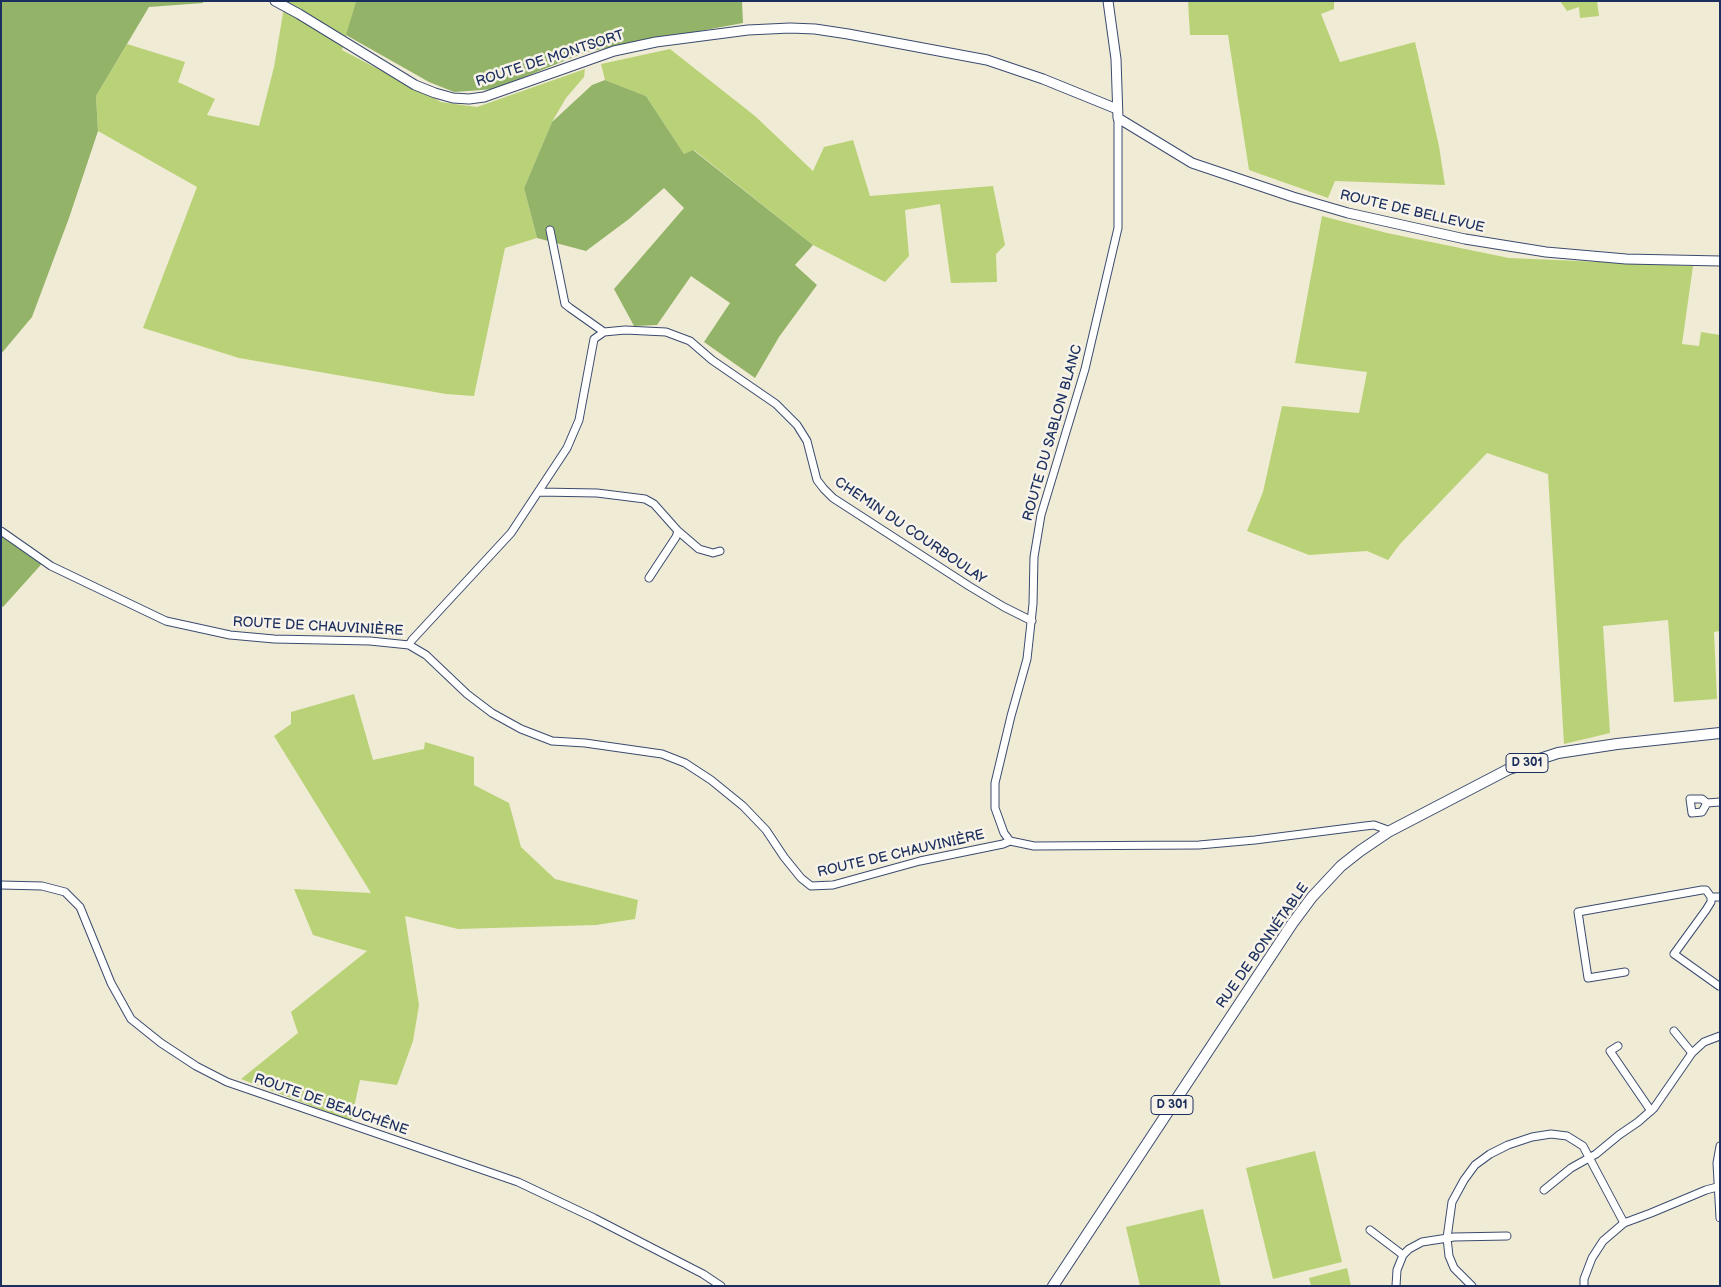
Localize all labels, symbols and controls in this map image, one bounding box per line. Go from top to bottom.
street label: ROUTE DE MONTSORT [474,27,626,91]
street label: ROUTE DE BELLEVUE [1338,187,1486,237]
street label: ROUTE DU SABLON BLANC [1020,343,1086,523]
street label: CHEMIN DU COURBOULAY [831,474,989,588]
street label: ROUTE DE CHAUVINIÈRE [232,614,404,640]
road number: D 301 [1506,754,1548,772]
street label: ROUTE DE CHAUVINIÈRE [816,827,986,881]
street label: RUE DE BONNÉTABLE [1213,880,1313,1012]
street label: ROUTE DE BEAUCHÊNE [252,1071,410,1139]
road number: D 301 [1151,1096,1193,1114]

